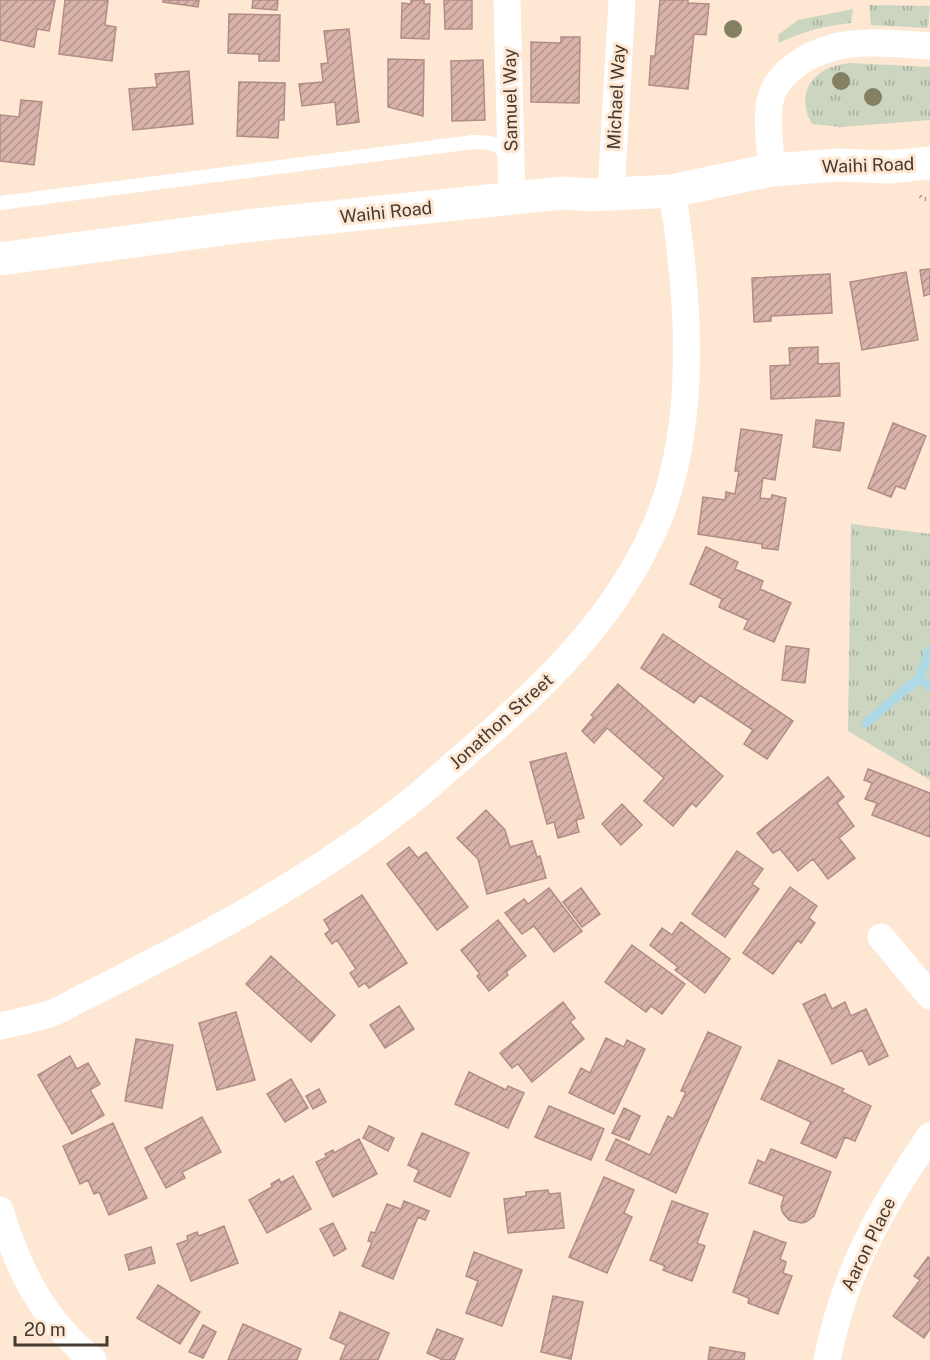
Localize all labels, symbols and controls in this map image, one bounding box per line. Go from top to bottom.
street label: Michael Way [603,43,629,150]
street label: Samuel Way [499,48,521,152]
street label: Waihi Road [821,153,915,177]
street label: Waihi Road [339,197,433,227]
street label: Jonathon Street [445,669,557,773]
street label: Aaron Place [836,1194,900,1294]
scale bar [15,1309,106,1347]
text: 20 m [24,1319,66,1340]

